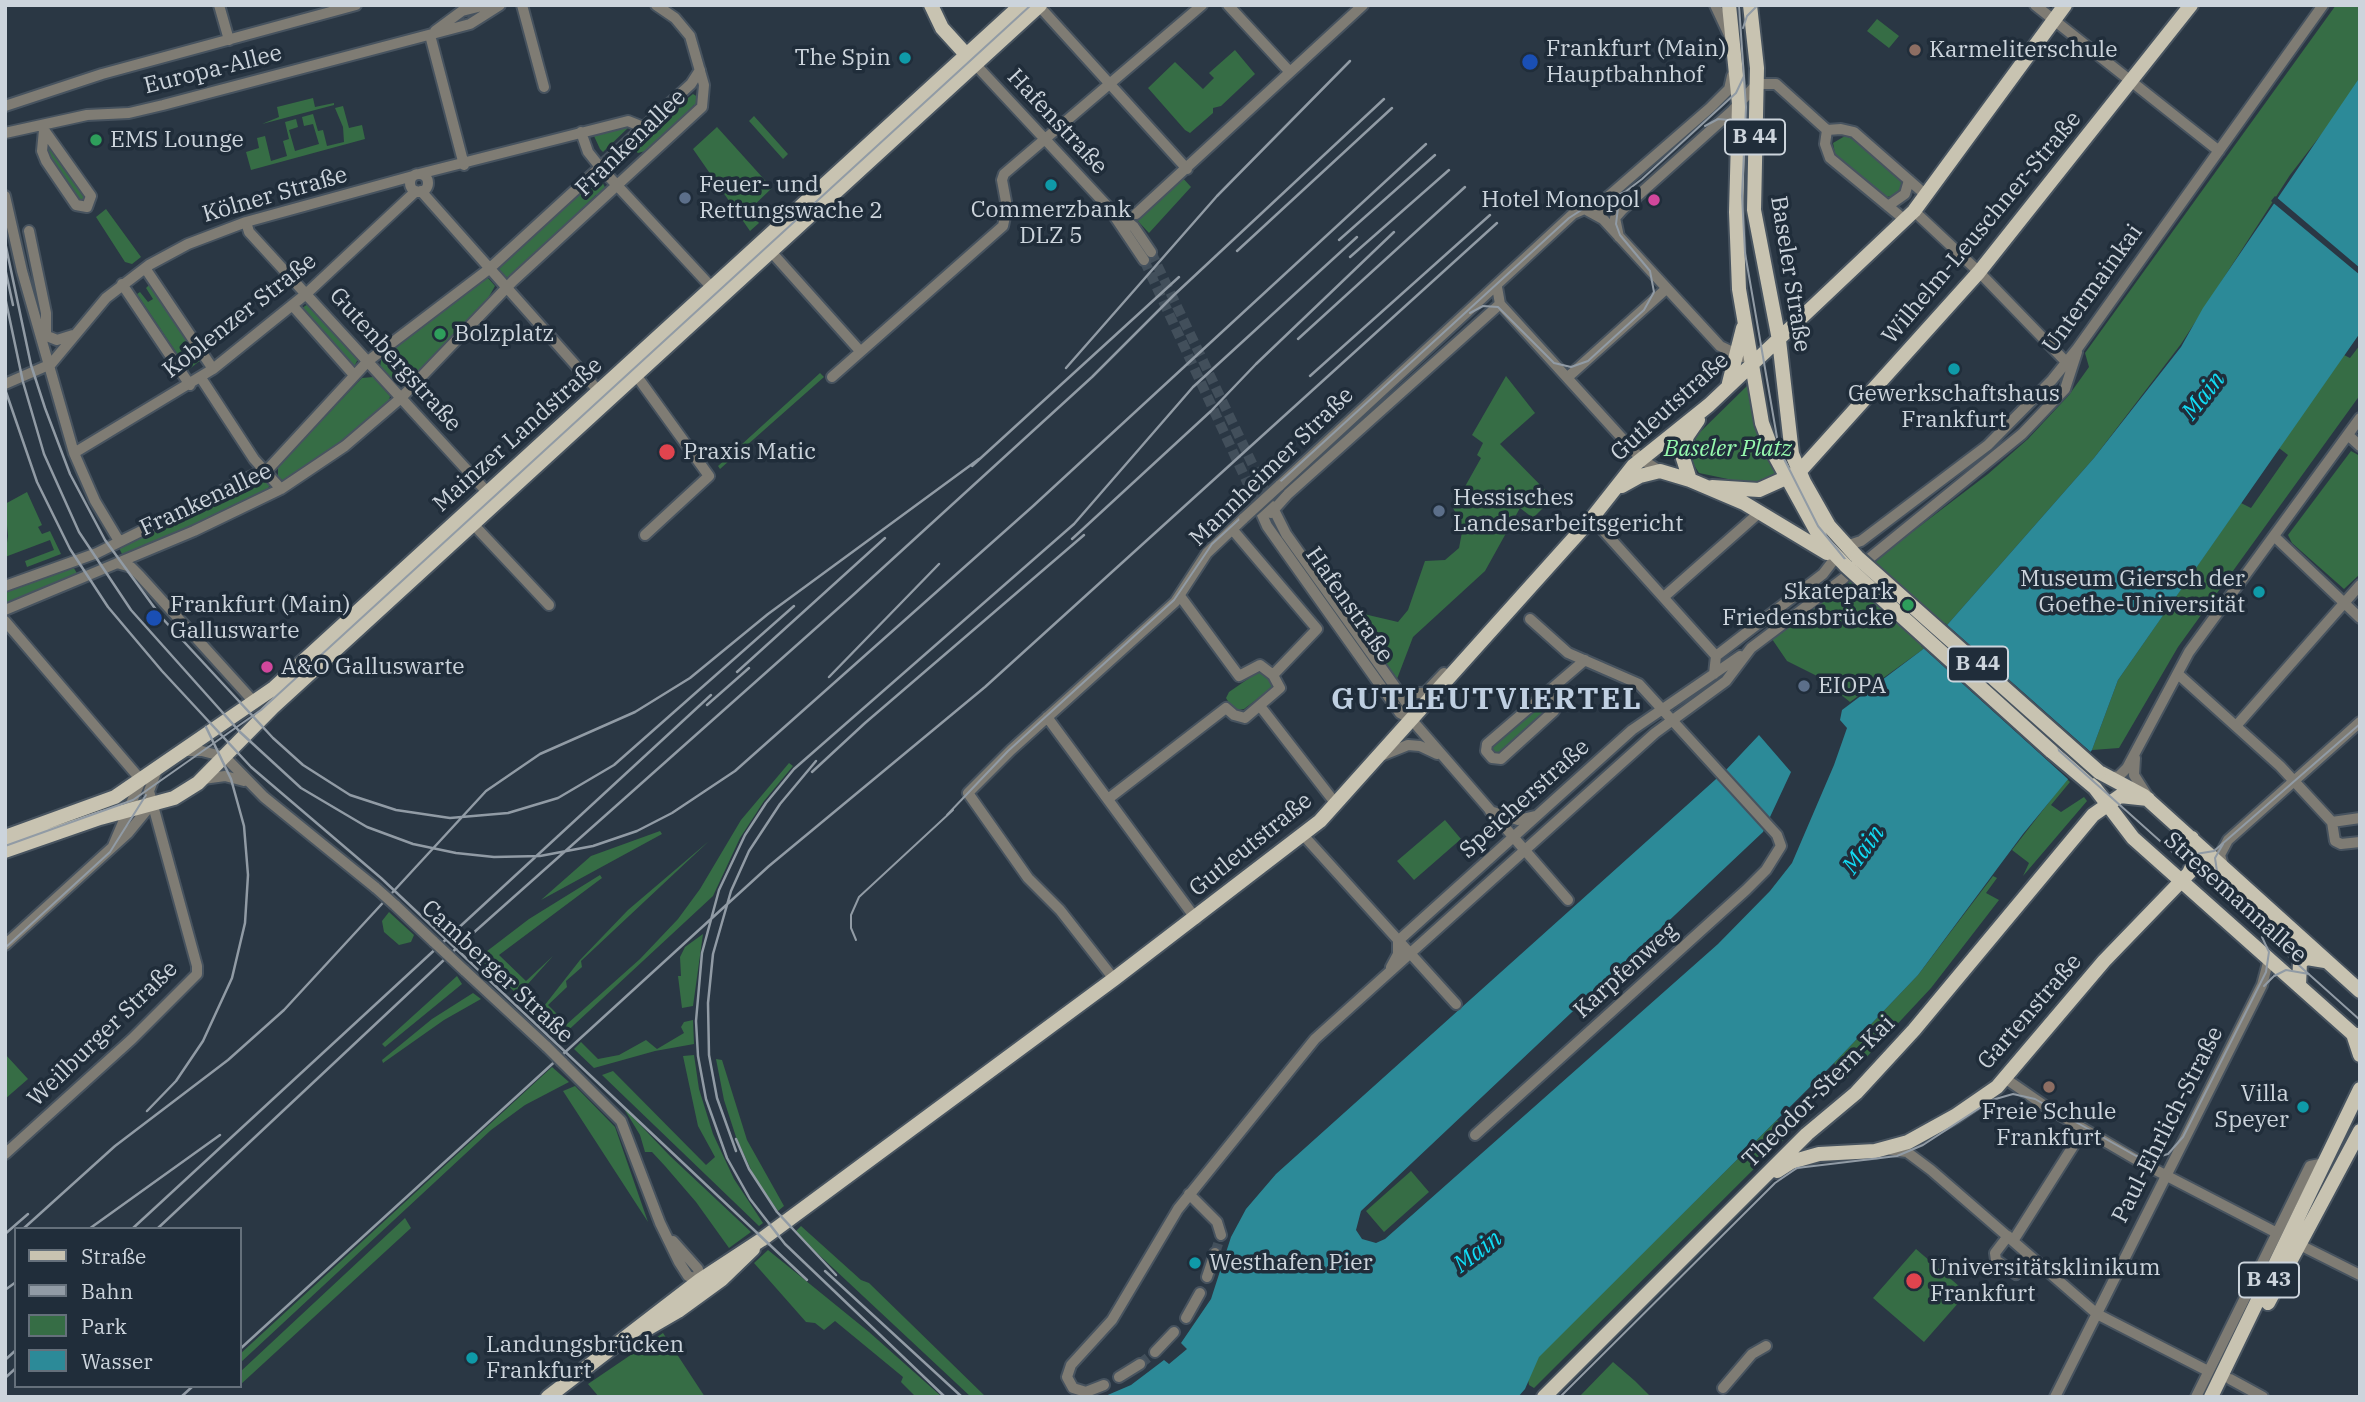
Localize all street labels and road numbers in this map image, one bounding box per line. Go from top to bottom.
street label: Europa-Allee [141,39,285,101]
street label: Hafenstraße [1001,63,1113,181]
street label: Frankenallee [570,84,692,202]
street label: Wilhelm-Leuschner-Straße [1877,106,2087,350]
road number: B 44 [1725,120,1785,154]
street label: Kölner Straße [199,161,351,229]
street label: Baseler Straße [1764,194,1816,354]
street label: Untermainkai [2037,219,2149,359]
street label: Koblenzer Straße [158,248,322,384]
street label: Gutenbergstraße [323,282,467,438]
street label: Gutleutstraße [1605,347,1735,467]
street label: Mainzer Landstraße [428,352,608,518]
street label: Mannheimer Straße [1184,382,1360,552]
street label: Frankenallee [136,457,276,543]
street label: Hafenstraße [1299,542,1399,668]
road number: B 44 [1948,646,2008,682]
street label: Speicherstraße [1454,734,1596,864]
street label: Gutleutstraße [1184,787,1318,903]
street label: Stresemannallee [2158,827,2312,969]
street label: Camberger Straße [415,895,579,1049]
street label: Karpfenweg [1569,917,1683,1025]
street label: Gartenstraße [1972,949,2088,1075]
street label: Weilburger Straße [22,955,184,1113]
street label: Theodor-Stern-Kai [1737,1010,1901,1174]
street label: Paul-Ehrlich-Straße [2107,1022,2229,1228]
road number: B 43 [2239,1262,2299,1298]

